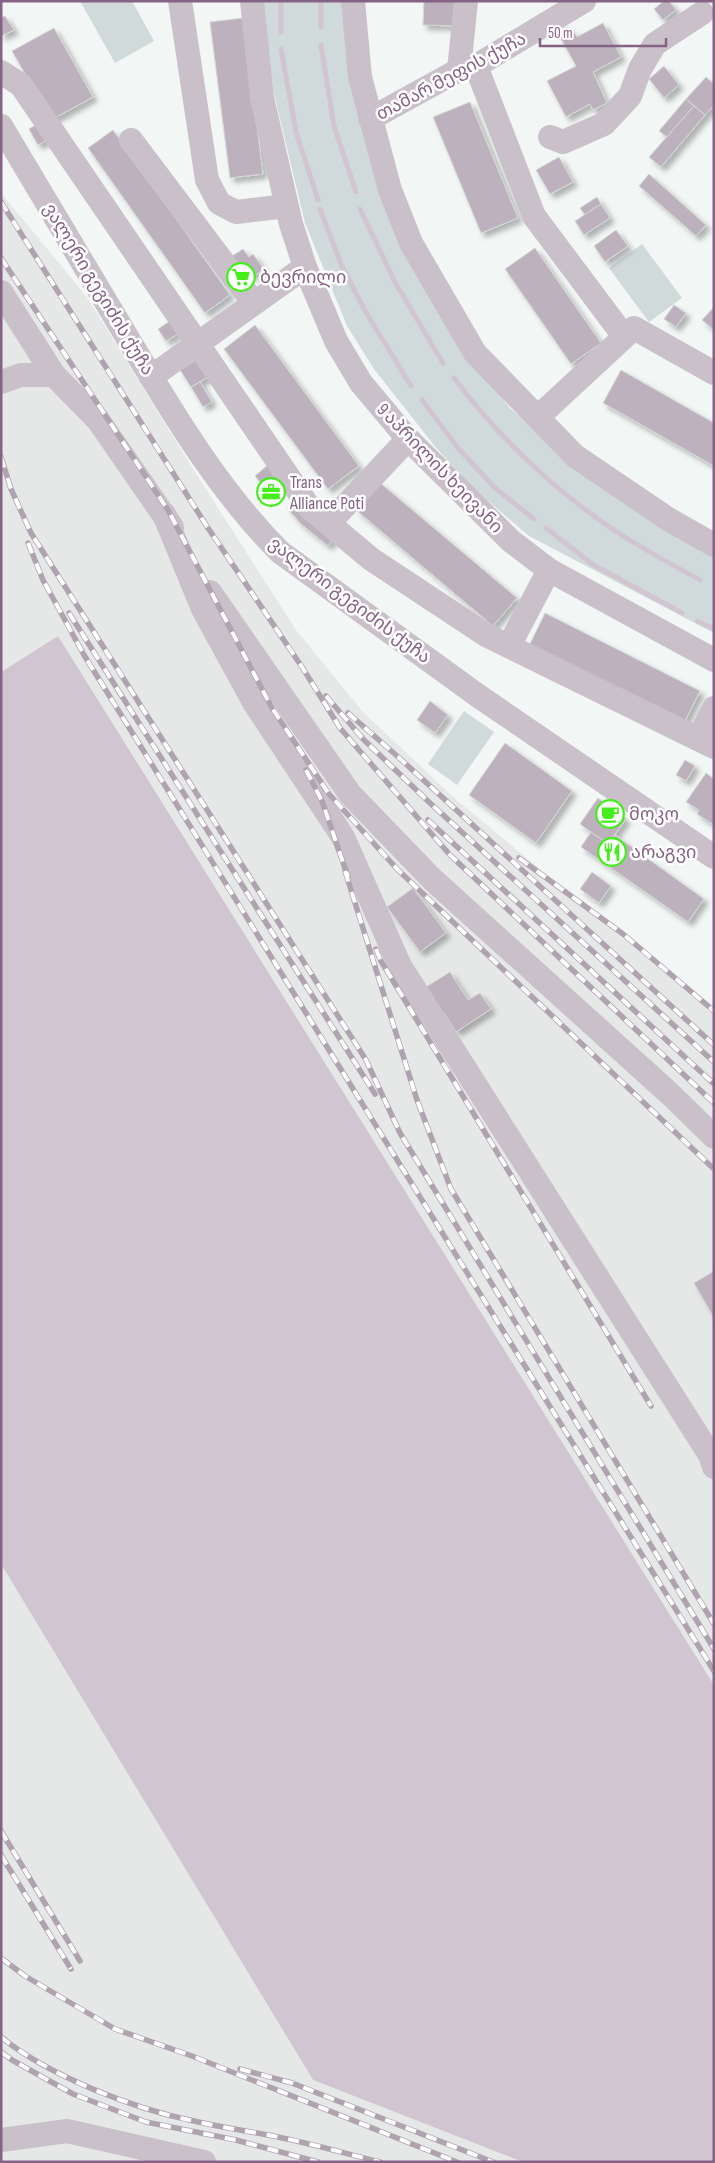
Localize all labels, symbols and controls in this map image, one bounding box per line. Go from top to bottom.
scale bar [540,15,666,47]
text: 50 m [548,24,573,43]
street label: თამარ მეფის ქუჩა [373,28,530,125]
street label: ვალერი გეგიძის ქუჩა [39,199,158,379]
supermarket icon: ბევრილი [226,262,256,292]
place label: ბევრილი [260,267,346,288]
street label: 9 აპრილის ხეივანი [372,399,507,538]
place label: Trans Alliance Poti [289,472,364,514]
office icon: Trans Alliance Poti [256,477,286,507]
street label: ვალერი გეგიძის ქუჩა [265,533,435,668]
cafe icon: მოკო [595,799,625,829]
place label: მოკო [629,804,679,825]
restaurant icon: არაგვი [597,837,627,867]
place label: არაგვი [631,842,696,863]

